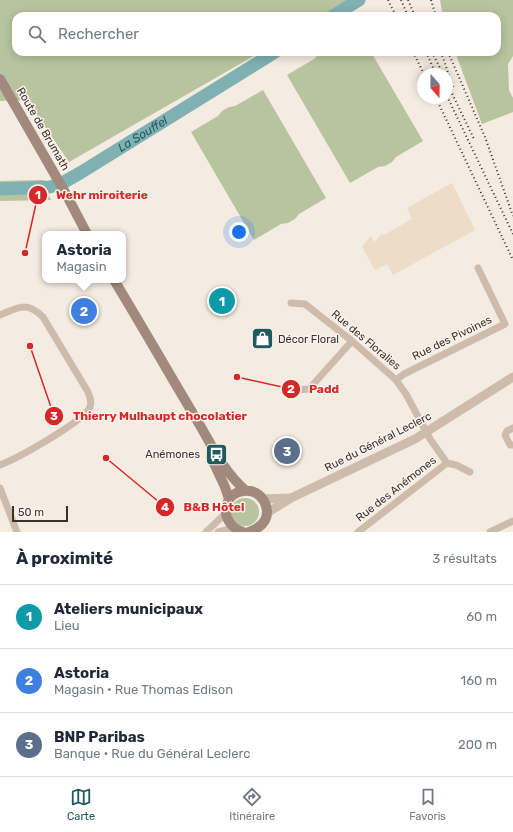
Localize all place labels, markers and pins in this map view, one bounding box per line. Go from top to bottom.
callout: Wehr miroiterie [28,183,156,207]
pin: 1 [209,286,235,316]
pin: 2 [71,296,97,326]
shop icon: Décor Floral [250,326,276,352]
place label: Décor Floral [278,333,339,346]
callout: Padd [281,377,347,401]
callout: Thierry Mulhaupt chocolatier [44,404,255,428]
pin: 3 [274,436,300,466]
bus stop icon: Anémones [203,441,229,467]
place label: Anémones [145,448,200,461]
callout: B&B Hôtel [155,495,252,519]

